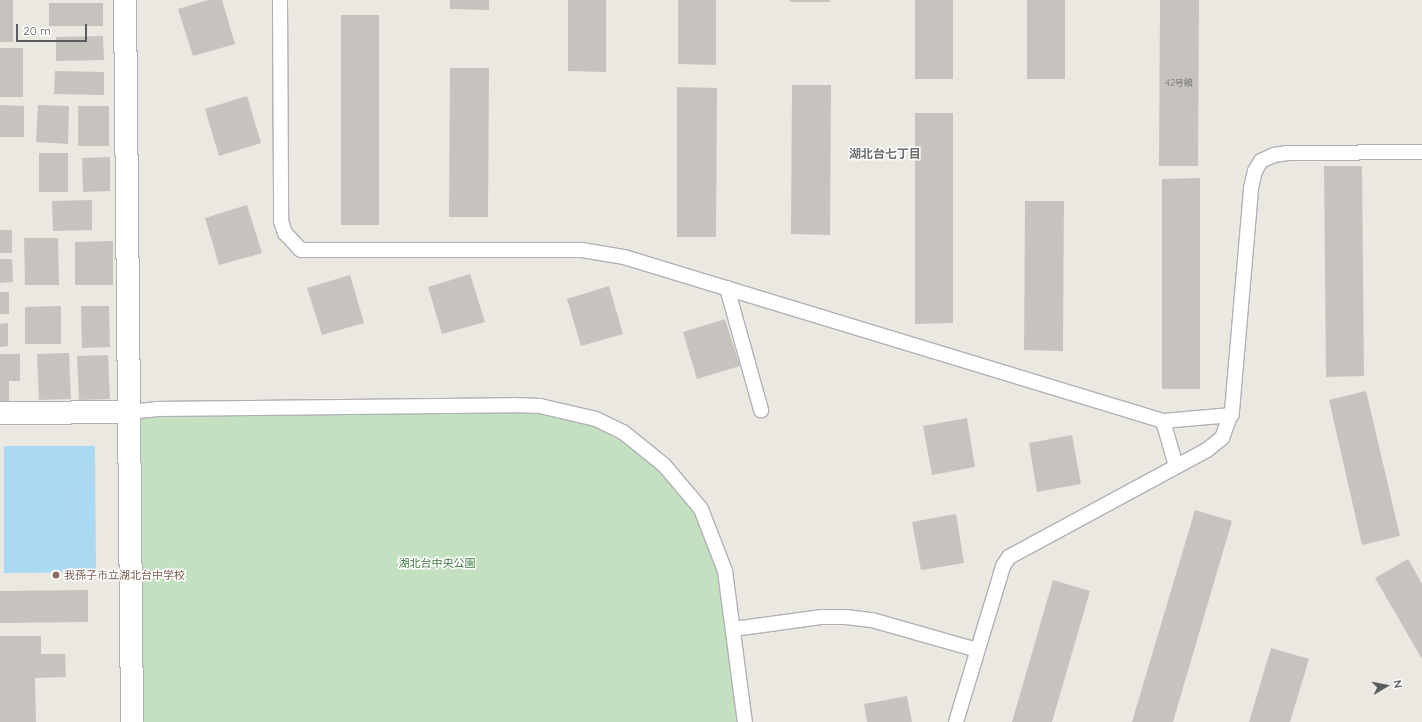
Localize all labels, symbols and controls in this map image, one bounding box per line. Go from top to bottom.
scale bar [18,16,89,42]
text: 20 m [23,23,51,38]
house number: 42号館 [1165,78,1193,88]
district label: 湖北台七丁目 [849,147,921,161]
park label: 湖北台中央公園 [399,556,475,570]
place label: 我孫子市立湖北台中学校 [64,568,185,582]
marker: 我孫子市立湖北台中学校 [51,570,61,580]
north arrow [1366,666,1406,706]
text: N [1390,679,1405,689]

